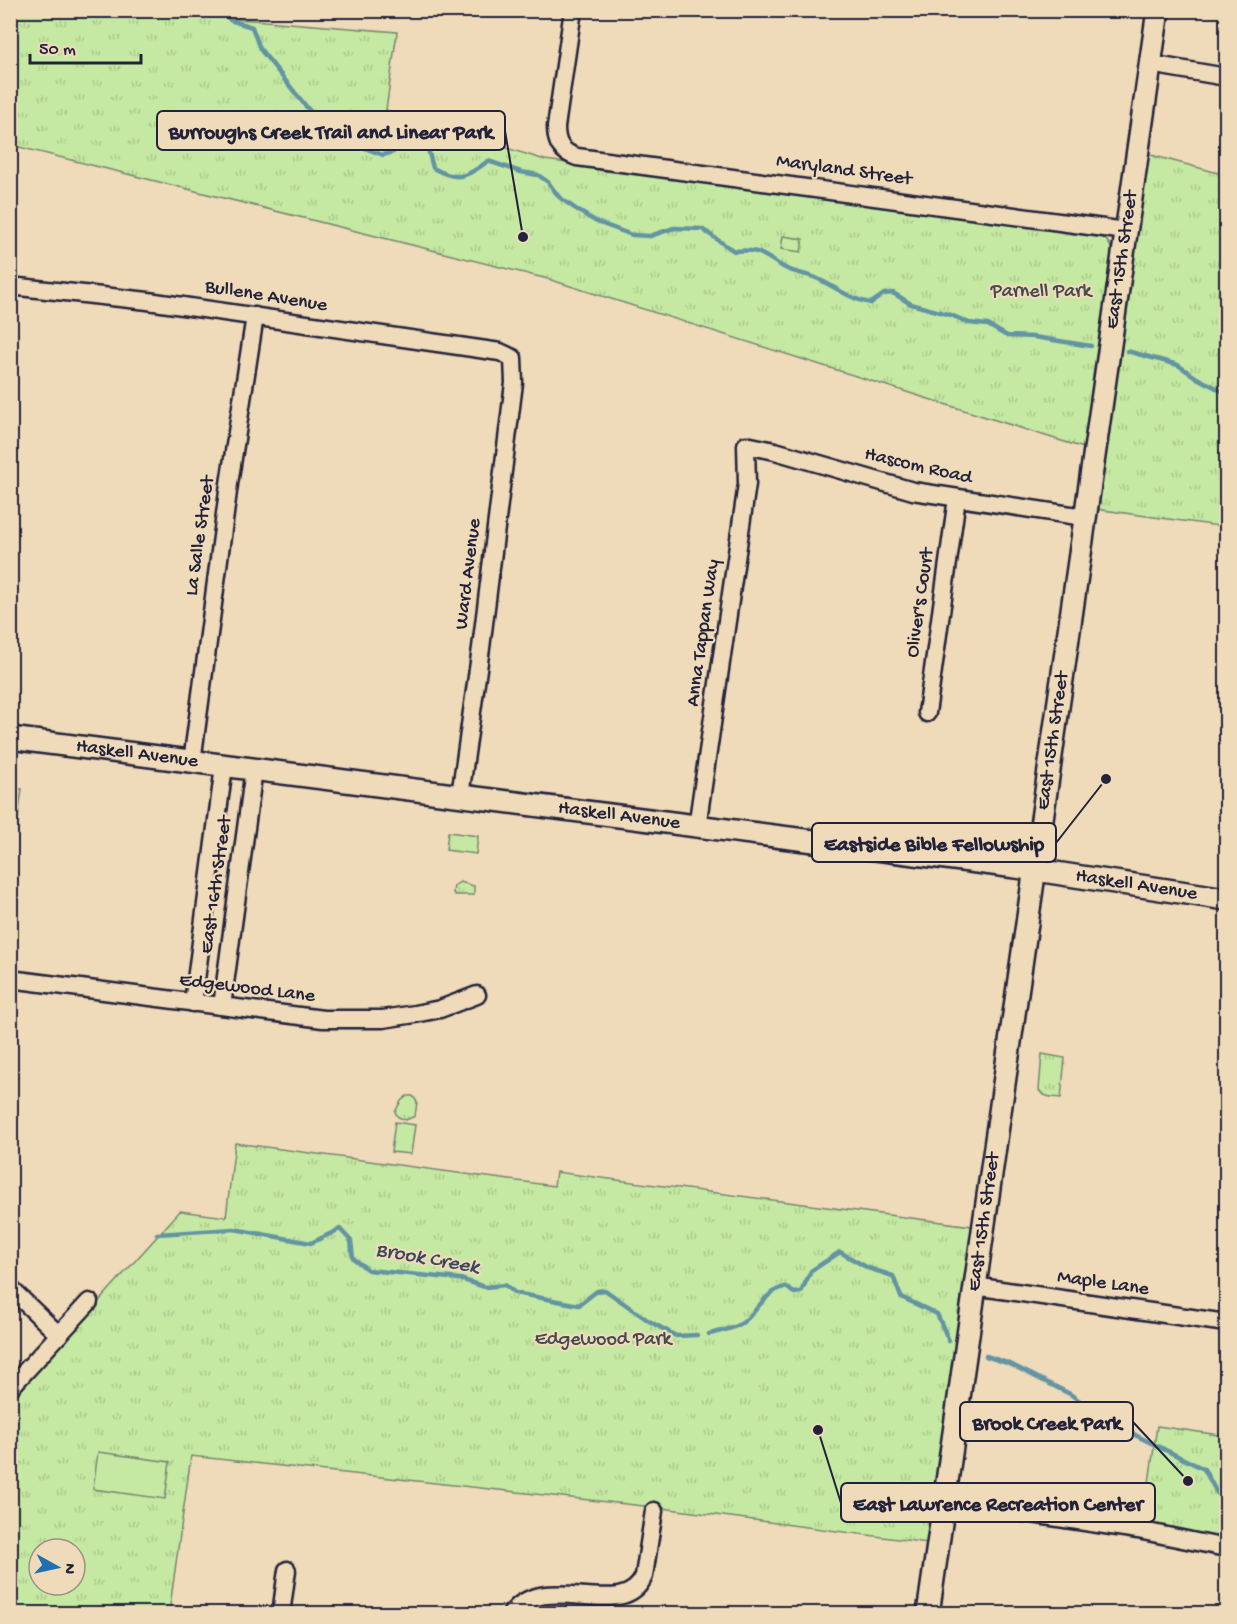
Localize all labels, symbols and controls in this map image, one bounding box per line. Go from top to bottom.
scale bar [30,27,141,65]
text: 50 m [39,40,76,61]
callout: Burroughs Creek Trail and Linear Park [157,111,505,150]
text: Burroughs Creek Trail and Linear Park [168,122,496,147]
street label: Maryland Street [775,150,915,192]
street label: East 15th Street [1101,187,1144,331]
street label: Bullene Avenue [202,276,329,318]
park label: Parnell Park [990,281,1093,304]
street label: Hascom Road [862,443,976,491]
street label: La Salle Street [181,473,221,597]
street label: Ward Avenue [451,516,487,631]
street label: Oliver's Court [902,545,940,659]
street label: Anna Tappan Way [682,558,726,708]
street label: East 15th Street [1032,668,1075,812]
street label: Haskell Avenue [75,735,200,774]
street label: Haskell Avenue [557,797,682,835]
street label: East 16th Street [196,813,238,955]
callout: Eastside Bible Fellowship [812,823,1056,862]
text: Eastside Bible Fellowship [824,834,1045,859]
street label: Haskell Avenue [1074,865,1200,906]
street label: Edgewood Lane [178,969,317,1009]
street label: East 15th Street [963,1150,1006,1293]
water label: Brook Creek [374,1239,483,1282]
street label: Maple Lane [1056,1266,1151,1302]
park label: Edgewood Park [535,1329,673,1352]
callout: Brook Creek Park [960,1402,1133,1441]
text: Brook Creek Park [971,1413,1124,1438]
callout: East Lawrence Recreation Center [841,1483,1155,1522]
text: East Lawrence Recreation Center [853,1494,1145,1519]
north arrow [27,1537,87,1597]
text: N [58,1562,79,1576]

